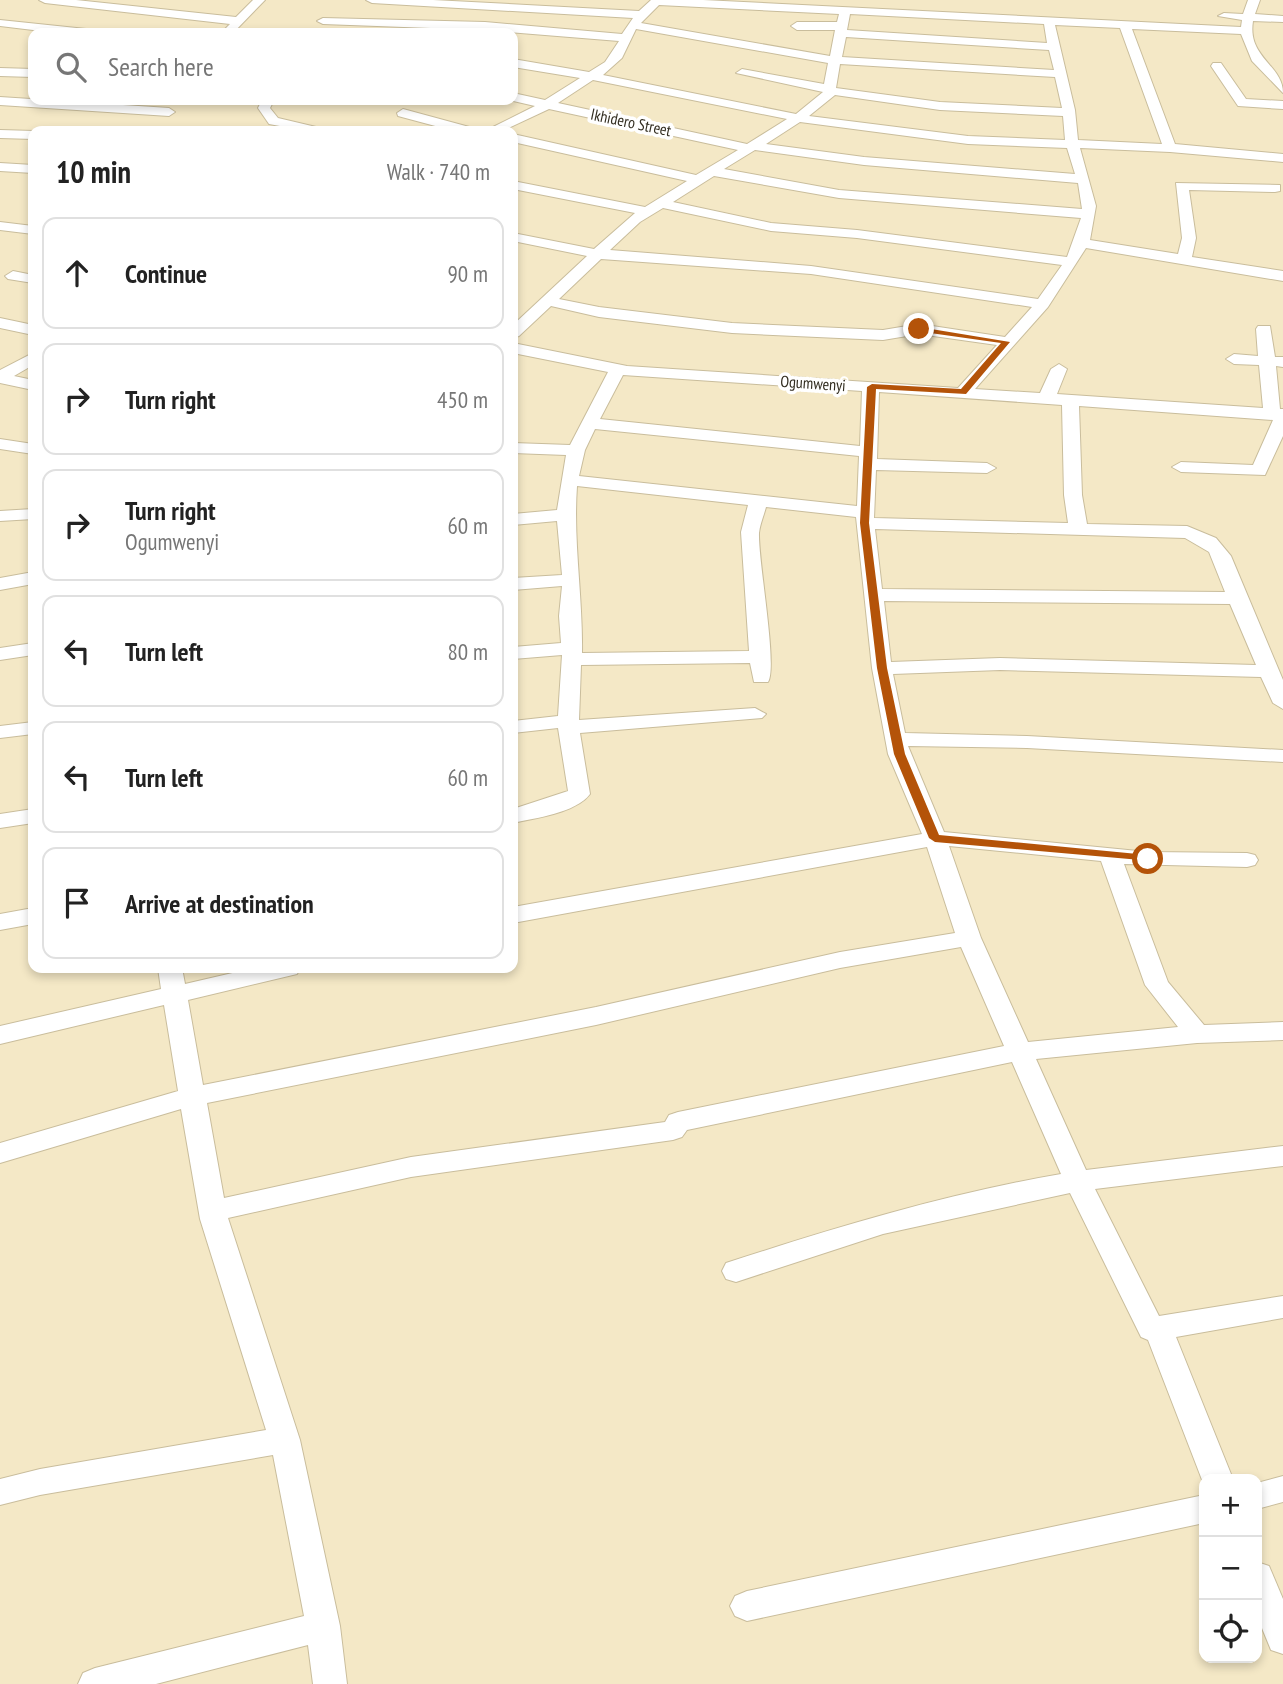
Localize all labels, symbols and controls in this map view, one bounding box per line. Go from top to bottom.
search box [28,28,518,105]
icon: search [52,48,90,86]
text: Search here [108,50,214,83]
street label: Ikhidero Street [589,104,674,140]
text: 10 min [56,152,131,191]
text: Walk · 740 m [387,157,490,186]
icon: ahead [58,254,96,292]
text: Continue [125,257,207,290]
text: 90 m [447,259,488,288]
route end [903,313,934,344]
street label: Ogumwenyi [780,371,846,395]
icon: right [58,380,96,418]
text: Turn right [125,383,216,416]
text: 450 m [437,385,488,414]
text: Turn right [125,494,216,527]
icon: right [58,506,96,544]
text: 60 m [447,511,488,540]
text: Ogumwenyi [125,527,219,556]
icon: left [58,632,96,670]
text: Turn left [125,635,203,668]
text: 80 m [447,637,488,666]
icon: left [58,758,96,796]
text: Turn left [125,761,203,794]
text: 60 m [447,763,488,792]
route start [1132,843,1163,874]
icon: arrive [58,884,96,922]
text: Arrive at destination [125,887,314,920]
map controls [1199,1474,1262,1663]
button: + [1199,1474,1262,1537]
button: − [1199,1537,1262,1600]
button: locate [1199,1600,1262,1663]

